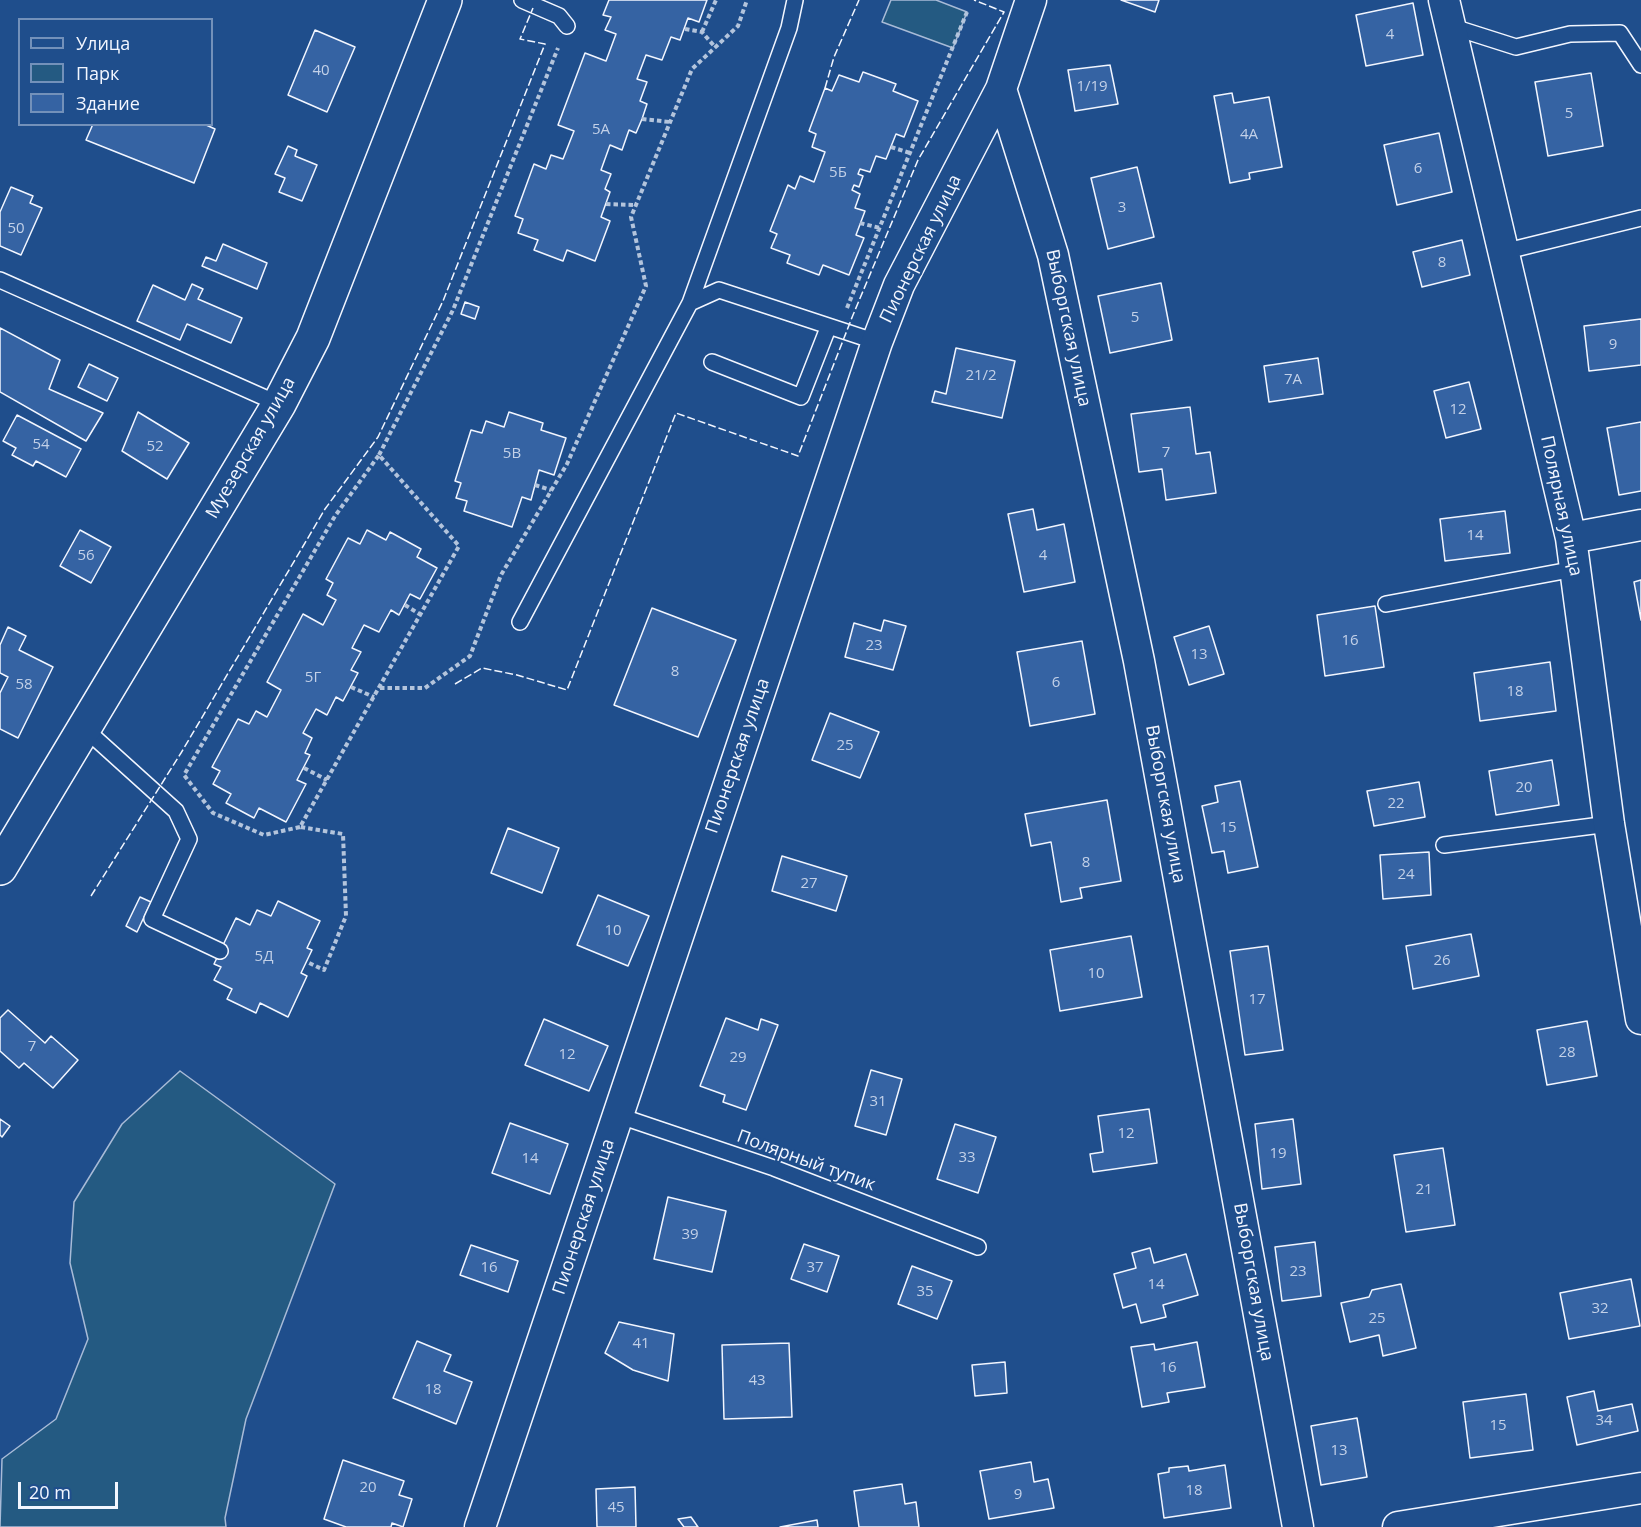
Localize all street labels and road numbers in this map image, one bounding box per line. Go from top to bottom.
street label: Пионерская улица [876,171,966,327]
street label: Выборгская улица [1041,247,1095,409]
street label: Муезерская улица [202,373,300,523]
street label: Полярная улица [1536,434,1586,578]
street label: Пионерская улица [701,676,775,836]
street label: Выборгская улица [1140,723,1190,885]
street label: Полярный тупик [734,1126,878,1196]
street label: Пионерская улица [549,1136,619,1298]
street label: Выборгская улица [1228,1201,1278,1363]

